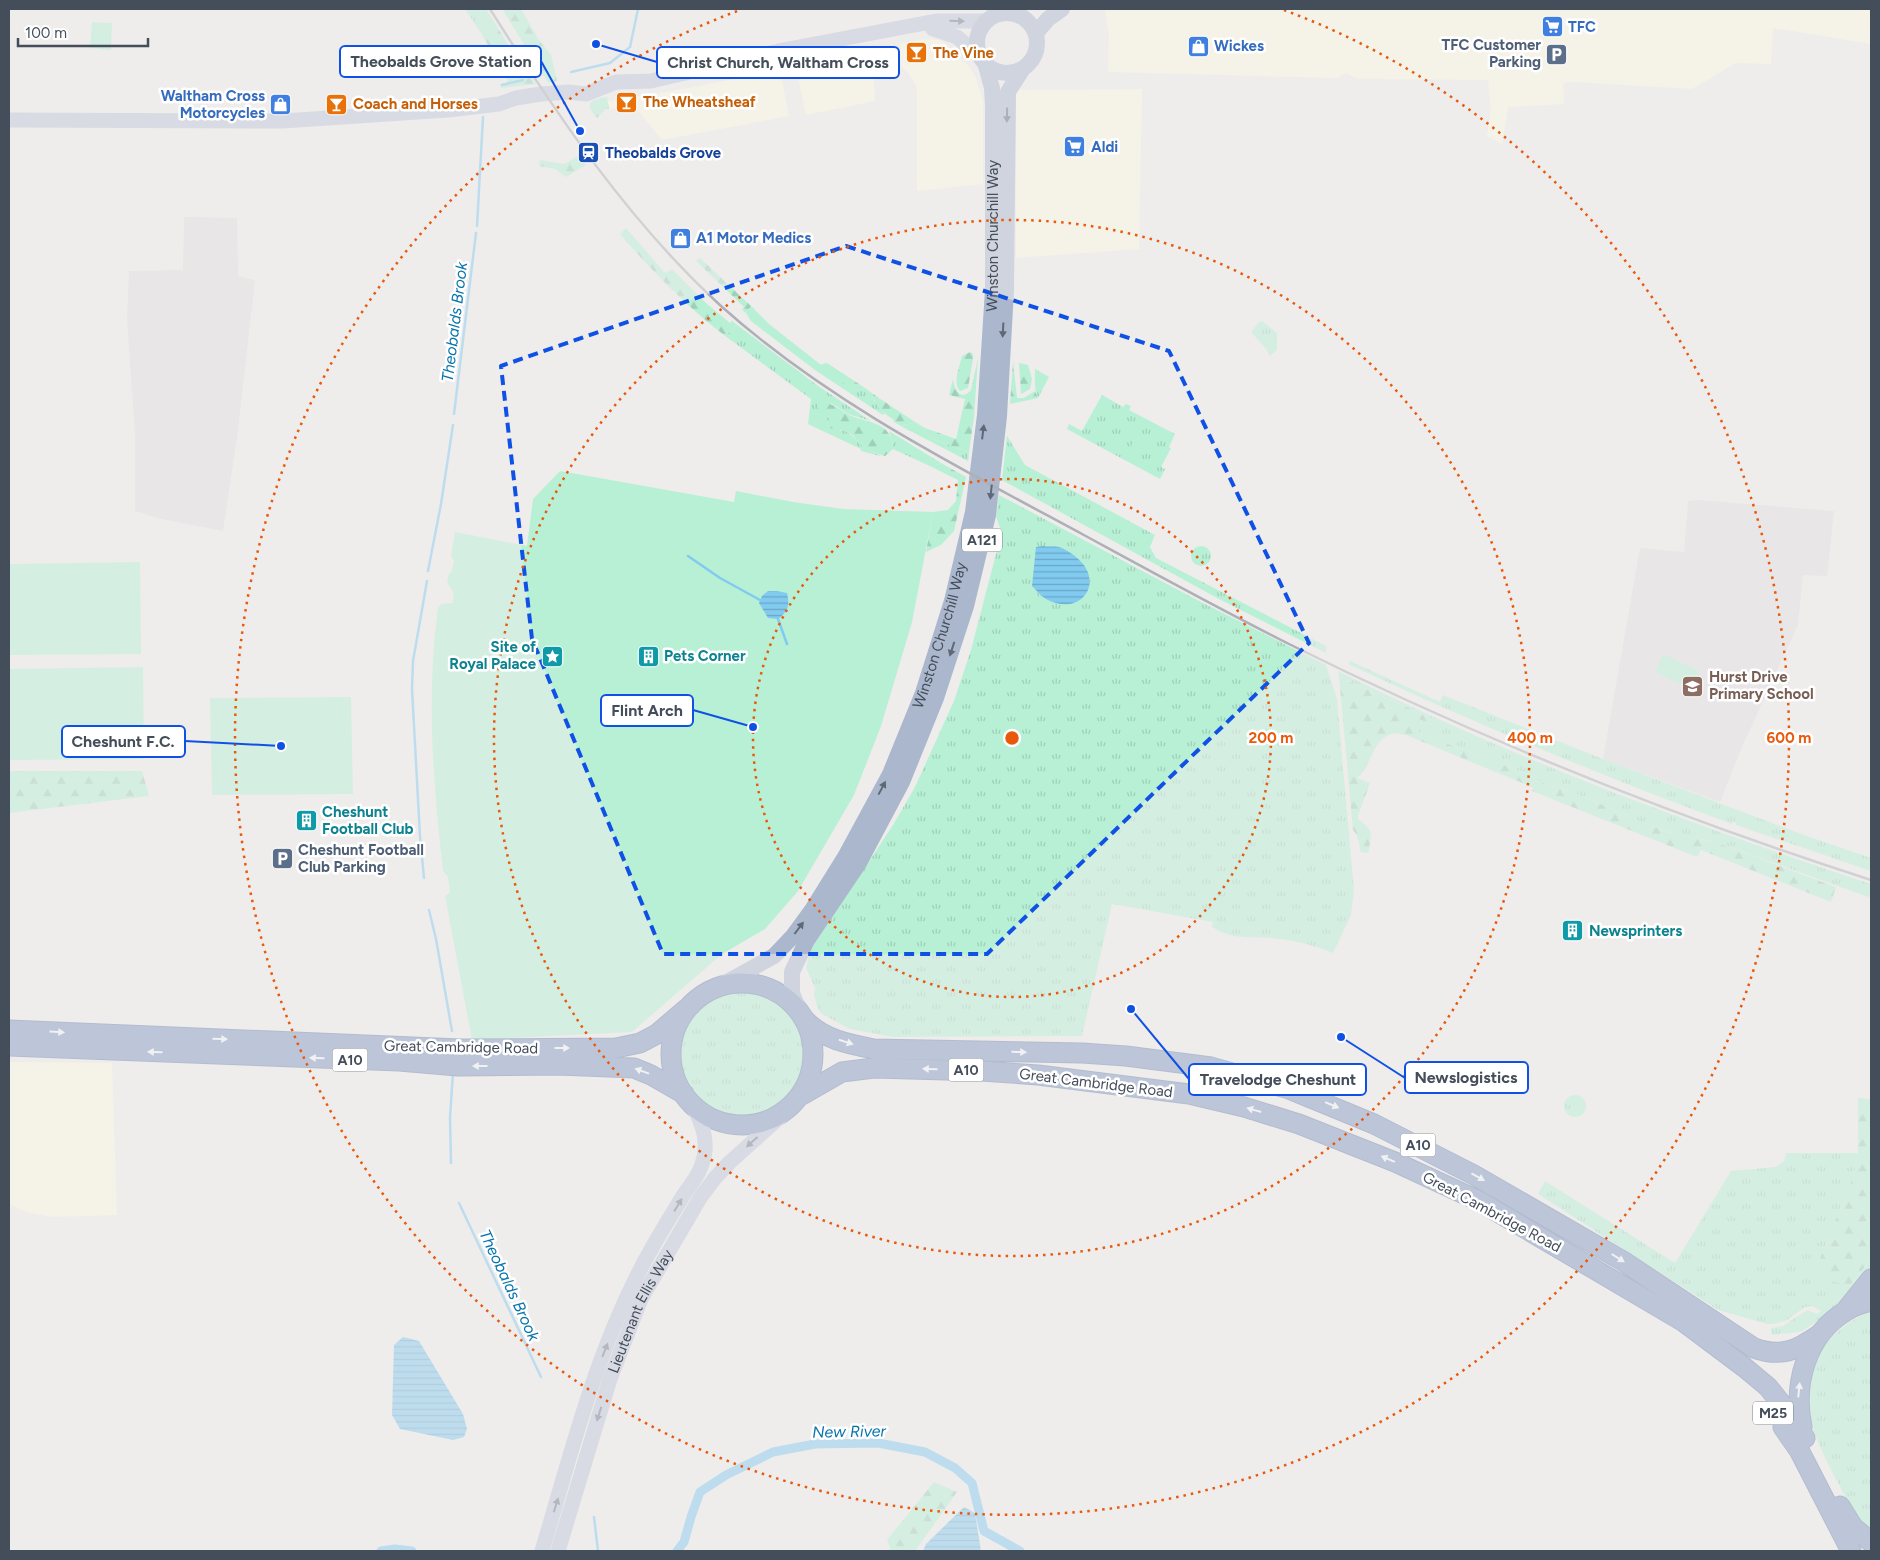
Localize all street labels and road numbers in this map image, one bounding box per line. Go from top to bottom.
street label: Winston Churchill Way [983,160,1002,312]
road number: A121 [962,528,1002,552]
street label: Winston Churchill Way [909,560,970,711]
street label: Great Cambridge Road [384,1037,538,1057]
road number: A10 [332,1048,368,1072]
road number: A10 [948,1058,984,1082]
street label: Great Cambridge Road [1018,1065,1174,1101]
road number: A10 [1400,1134,1436,1156]
street label: Great Cambridge Road [1420,1168,1564,1256]
street label: Lieutenant Ellis Way [604,1246,677,1376]
road number: M25 [1753,1402,1793,1425]

